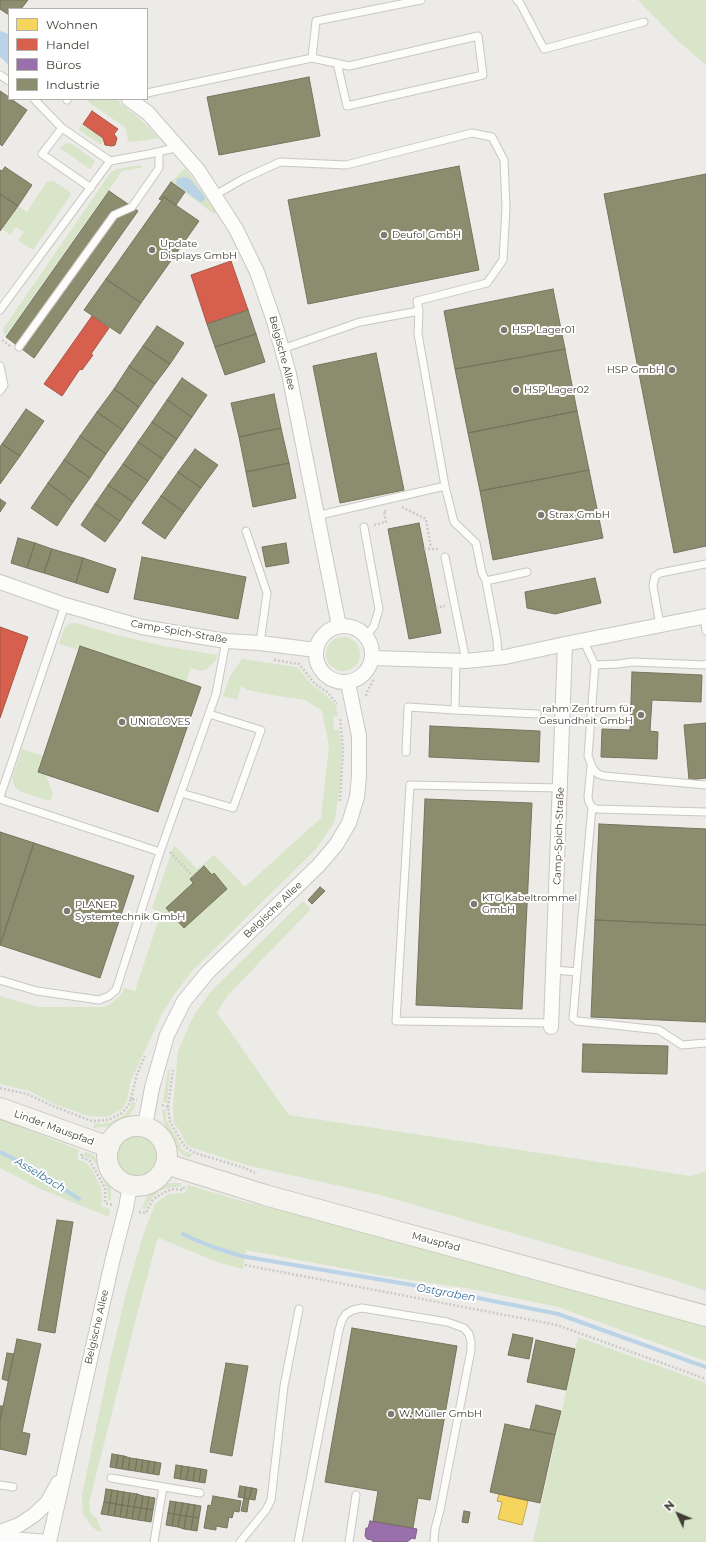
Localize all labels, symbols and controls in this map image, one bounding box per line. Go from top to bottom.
legend [8,8,148,100]
text: Wohnen [46,17,98,32]
text: Handel [46,37,90,52]
text: Büros [46,57,81,72]
text: Industrie [46,77,100,92]
place label: Deufol GmbH [392,229,461,241]
marker: Deufol GmbH [379,230,389,240]
place label: Update Displays GmbH [160,238,237,262]
marker: Update Displays GmbH [147,245,157,255]
street label: Belgische Allee [266,315,298,391]
place label: HSP Lager01 [512,324,575,336]
marker: HSP Lager01 [499,325,509,335]
place label: HSP GmbH [607,364,664,376]
marker: HSP GmbH [667,365,677,375]
place label: HSP Lager02 [524,384,589,396]
marker: HSP Lager02 [511,385,521,395]
place label: Strax GmbH [549,509,610,521]
marker: Strax GmbH [536,510,546,520]
street label: Camp-Spich-Straße [130,618,228,646]
place label: rahm Zentrum für Gesundheit GmbH [539,703,633,726]
marker: rahm Zentrum für Gesundheit GmbH [636,710,646,720]
place label: UNIGLOVES [130,716,190,728]
marker: UNIGLOVES [117,717,127,727]
street label: Camp-Spich-Straße [551,787,567,885]
street label: Belgische Allee [241,879,305,941]
place label: KTG Kabeltrommel GmbH [482,892,577,916]
place label: PLANER Systemtechnik GmbH [75,899,185,922]
marker: KTG Kabeltrommel GmbH [469,899,479,909]
marker: PLANER Systemtechnik GmbH [62,906,72,916]
street label: Linder Mauspfad [12,1108,96,1148]
water label: Asselbach [12,1155,68,1195]
street label: Mauspfad [410,1230,462,1254]
water label: Ostgraben [415,1281,477,1305]
street label: Belgische Allee [83,1288,111,1366]
place label: W. Müller GmbH [399,1408,482,1420]
marker: W. Müller GmbH [386,1409,396,1419]
north arrow [658,1494,698,1534]
text: N [661,1498,677,1514]

